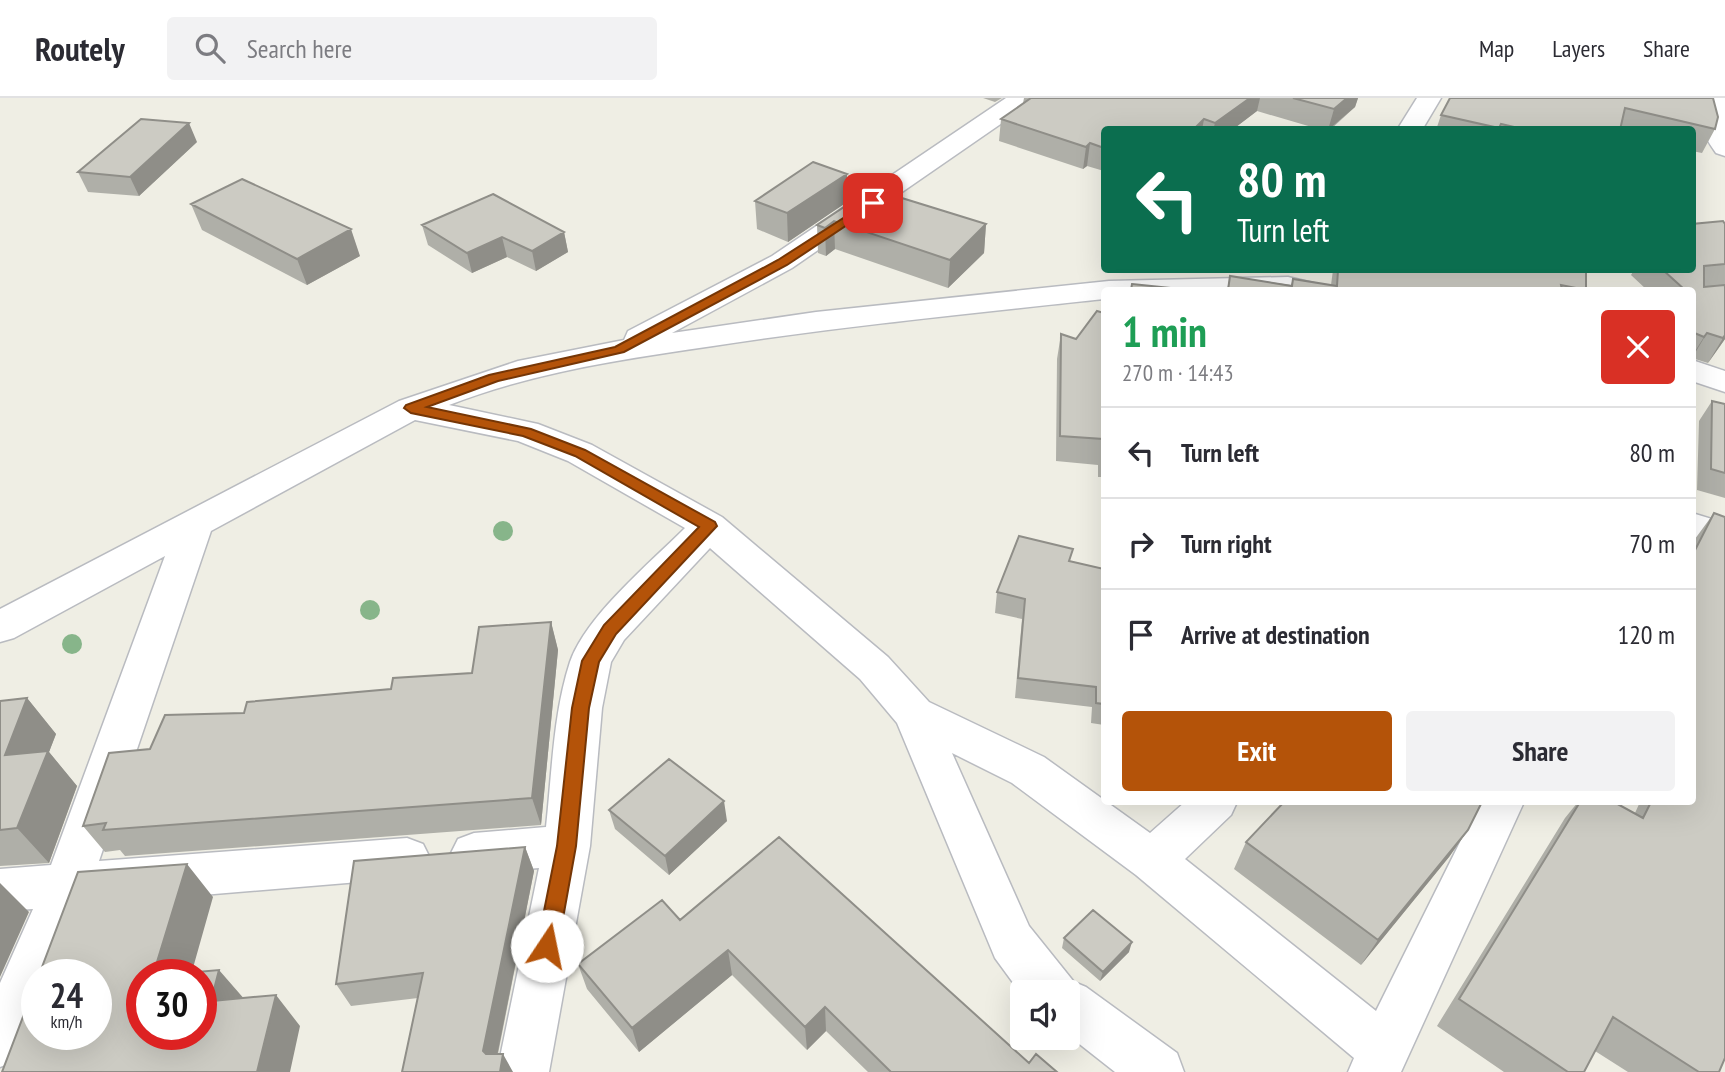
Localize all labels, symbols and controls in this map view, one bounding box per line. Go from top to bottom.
search box [167,17,657,80]
text: Routely [35,27,125,70]
icon: search [191,29,229,67]
text: Search here [247,32,352,65]
text: Map [1479,33,1514,64]
text: Layers [1552,33,1605,64]
text: Share [1643,33,1690,64]
text: 80 m [1237,147,1326,211]
icon: left [1122,154,1213,245]
pin [843,173,903,233]
icon: arrive [854,184,892,222]
text: Turn left [1237,209,1329,251]
text: 1 min [1122,304,1207,359]
button: close [1601,310,1675,384]
text: 270 m · 14:43 [1122,358,1234,387]
icon: left [1122,434,1160,472]
text: Turn left [1181,436,1259,469]
text: 80 m [1629,436,1675,469]
icon: right [1122,525,1160,563]
text: Turn right [1181,527,1272,560]
text: 70 m [1629,527,1675,560]
icon: arrive [1122,616,1160,654]
text: Arrive at destination [1181,618,1370,651]
text: 120 m [1617,618,1675,651]
button: Exit [1122,711,1392,791]
button: Share [1406,711,1675,791]
position arrow [510,909,584,983]
speed limit sign: 30 [126,959,217,1050]
text: 24 [50,972,83,1018]
map controls [1010,980,1080,1050]
button: sound [1010,980,1080,1050]
text: km/h [51,1010,82,1033]

